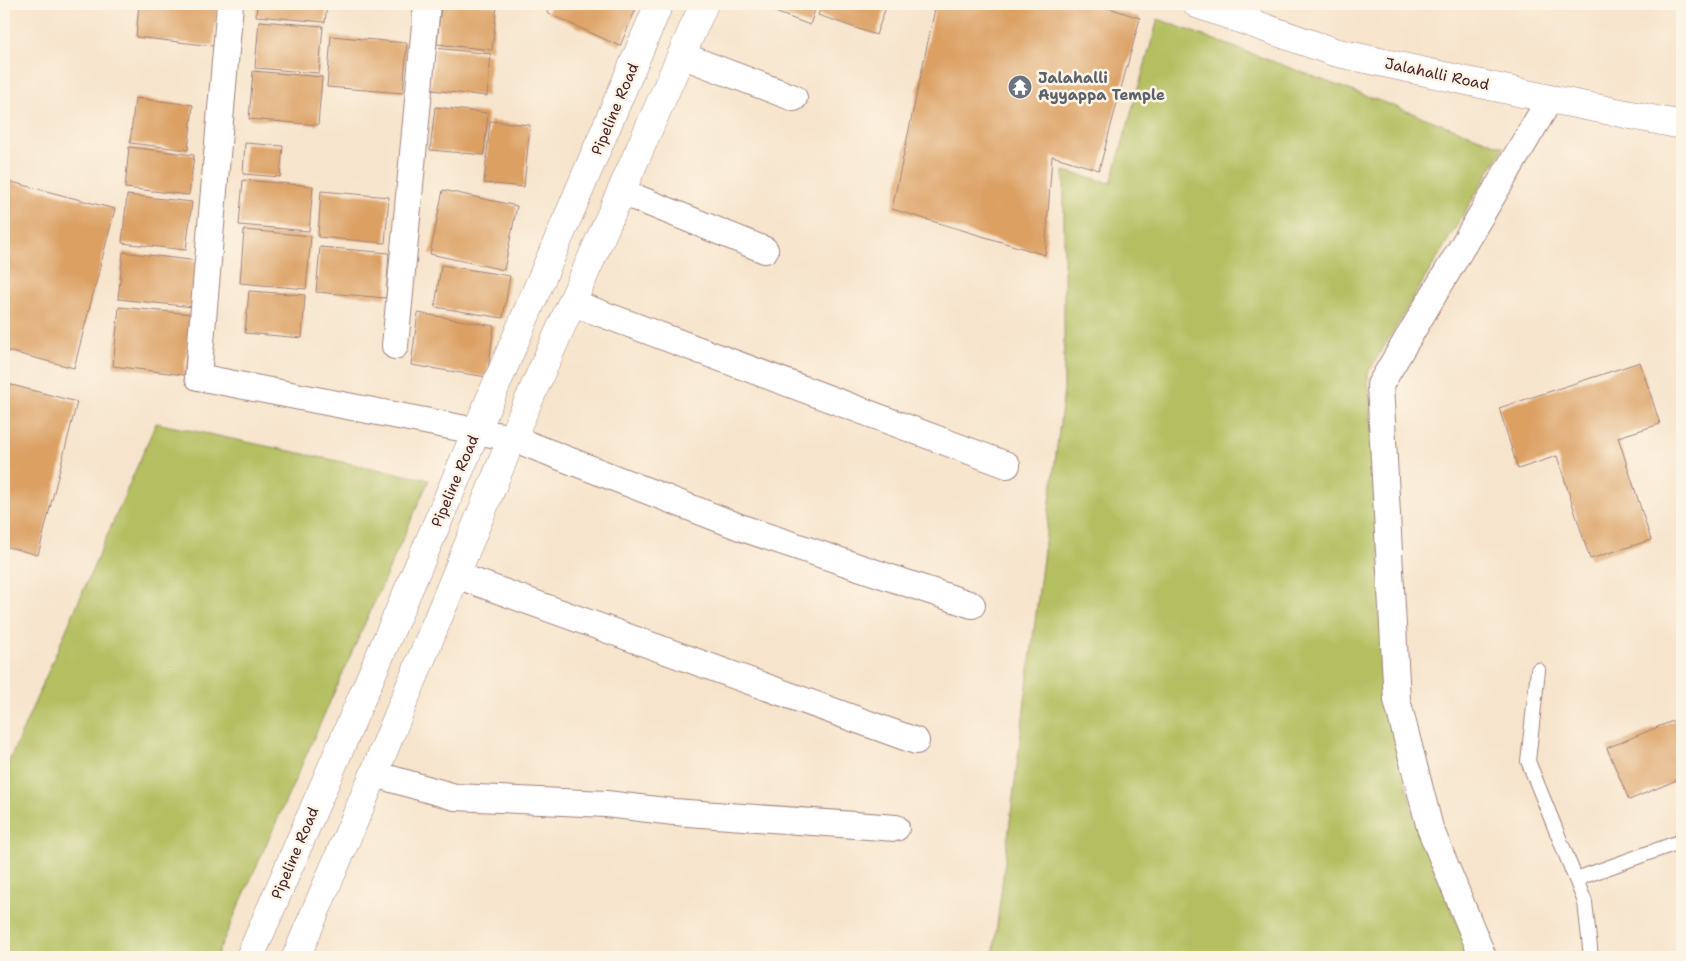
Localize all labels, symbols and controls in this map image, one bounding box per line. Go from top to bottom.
street label: Jalahalli Road [1383,53,1492,95]
street label: Pipeline Road [587,59,644,158]
place label: Jalahalli Ayyappa Temple [1038,68,1165,105]
temple icon: Jalahalli Ayyappa Temple [1007,74,1033,100]
street label: Pipeline Road [427,431,484,530]
street label: Pipeline Road [267,803,324,902]

